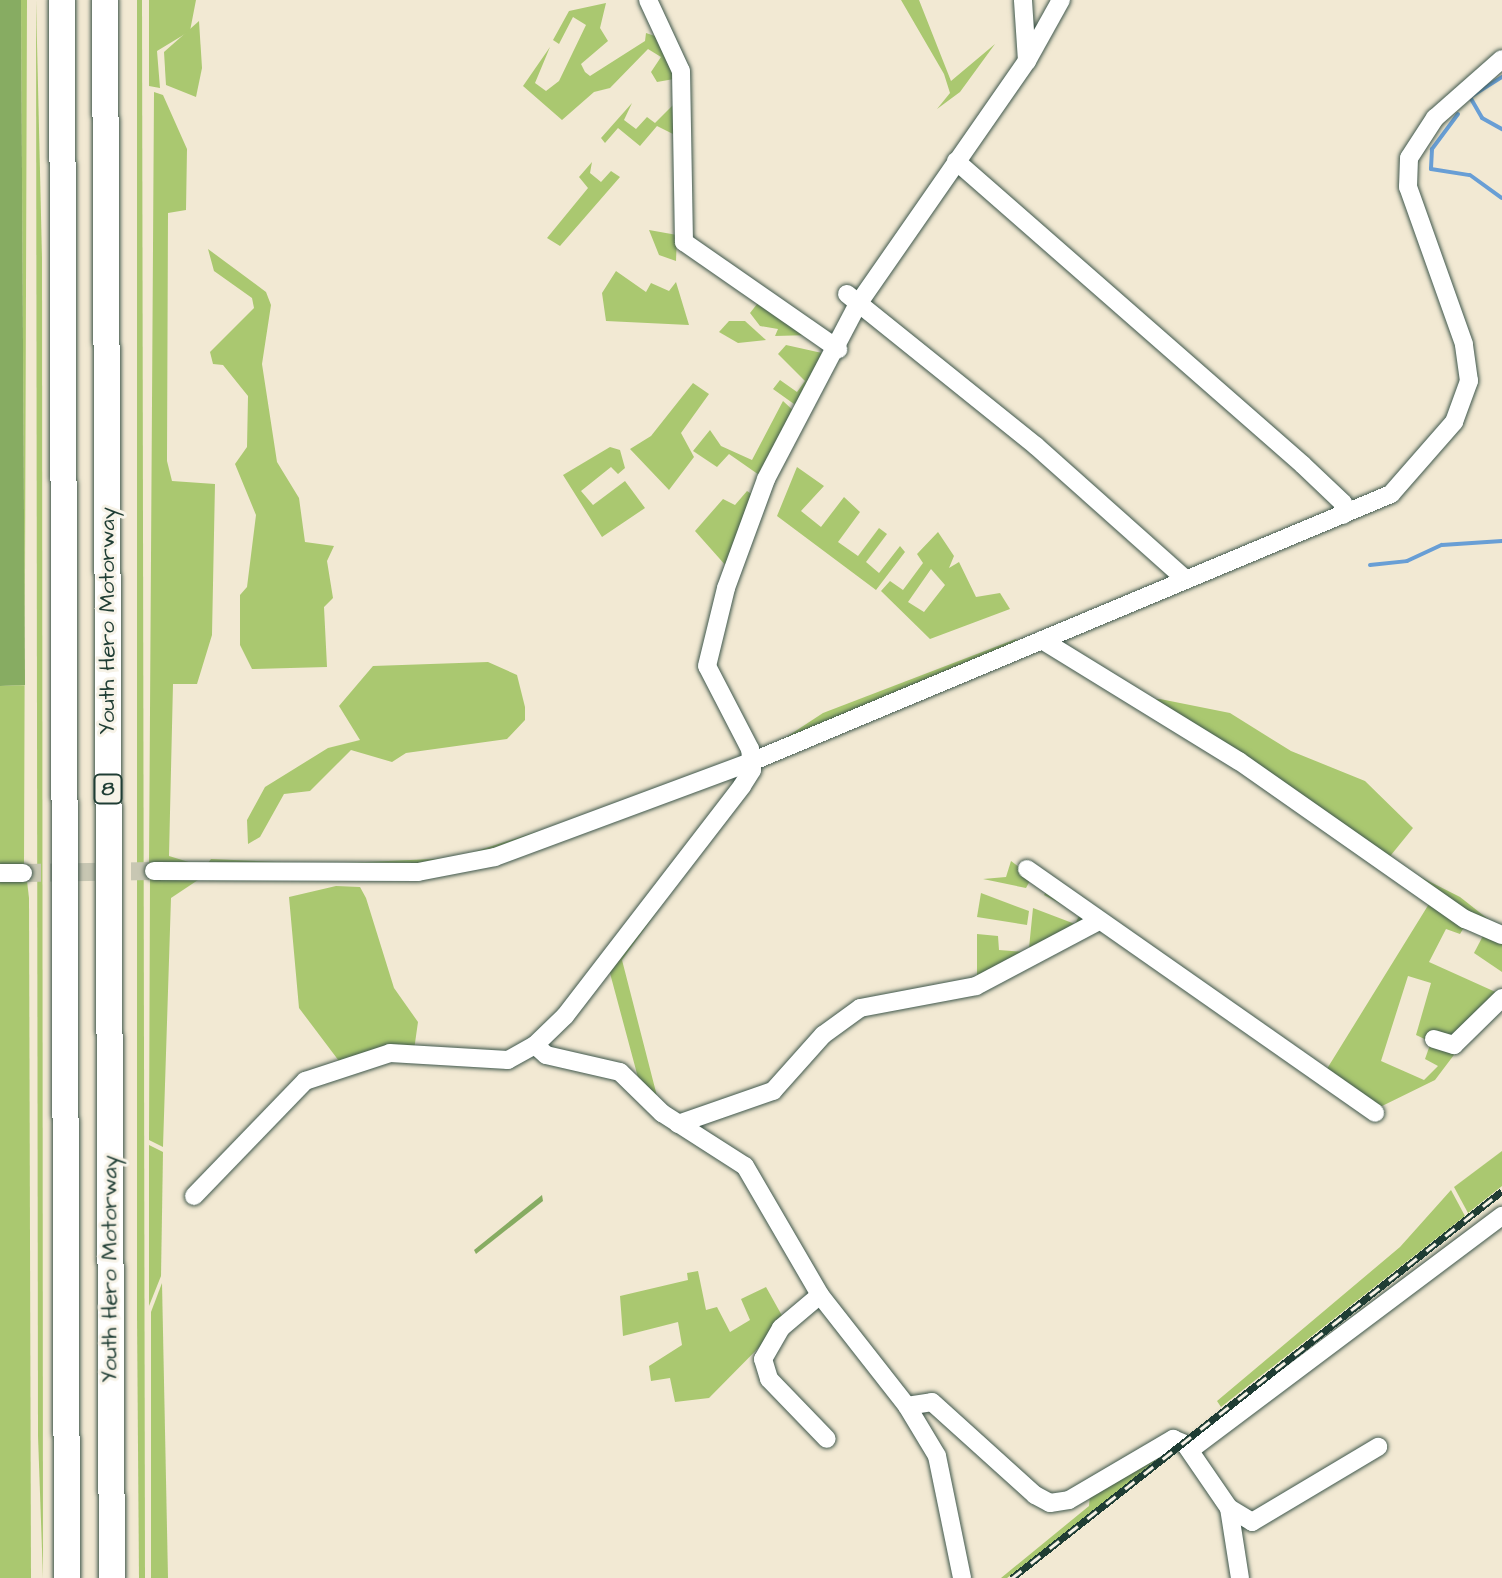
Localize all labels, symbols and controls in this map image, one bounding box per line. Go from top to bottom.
street label: Youth Hero Motorway [95,507,121,735]
road number: 8 [92,773,124,805]
street label: Youth Hero Motorway [97,1155,123,1383]

